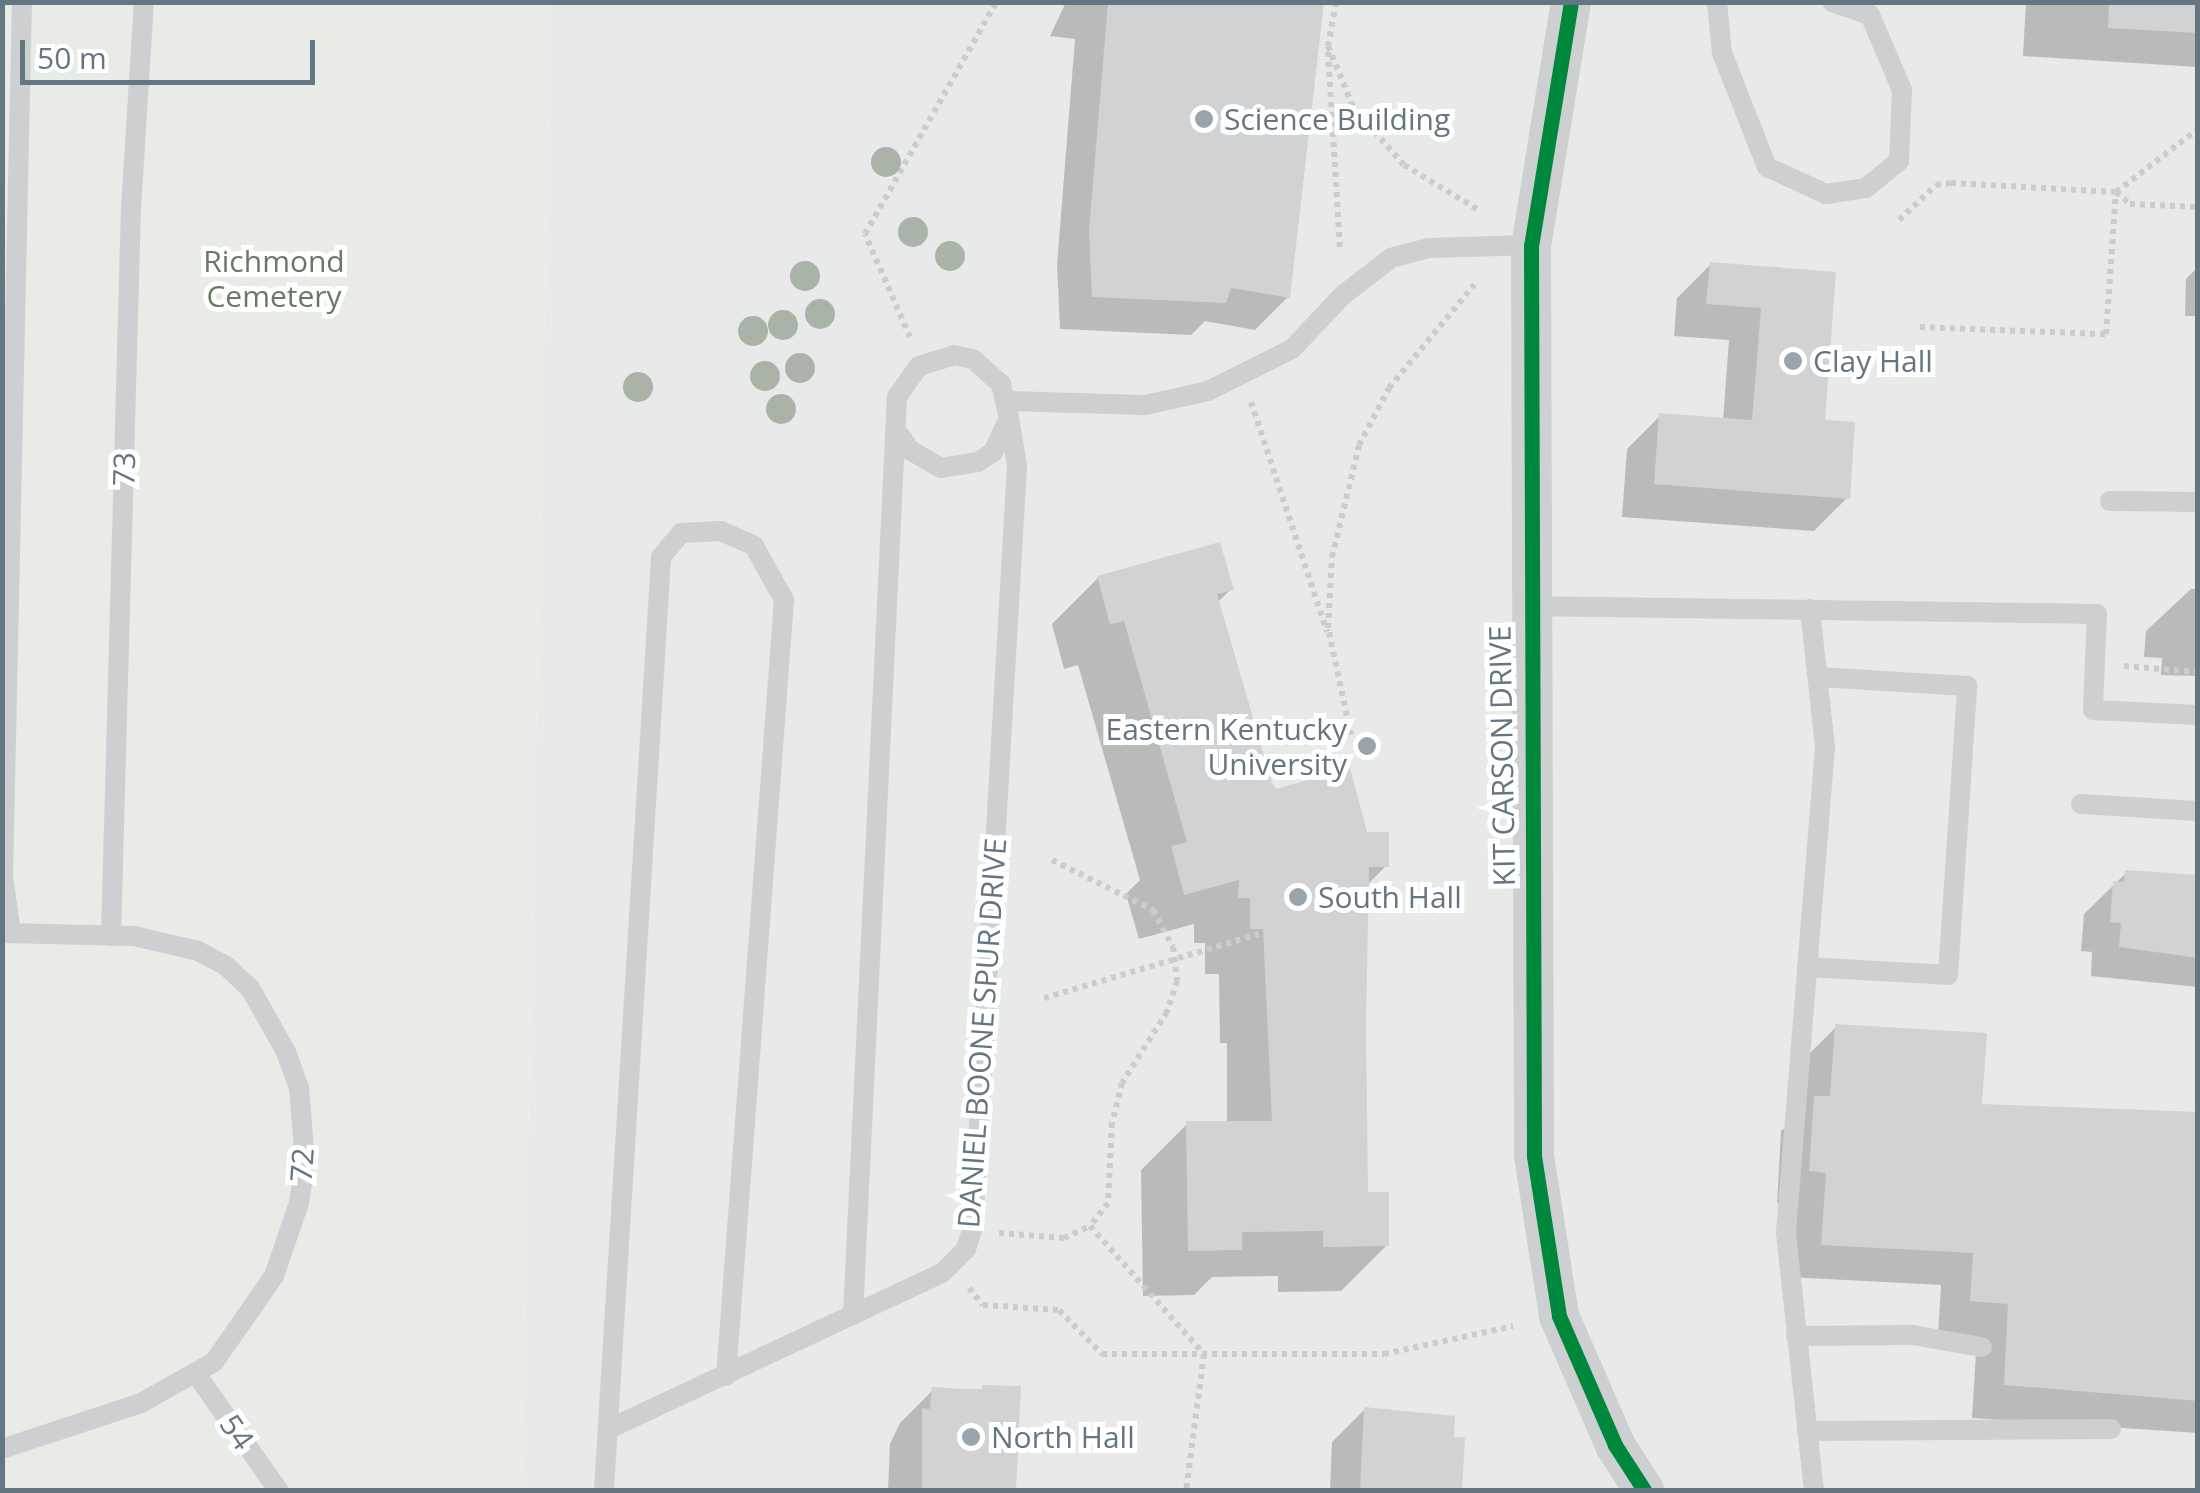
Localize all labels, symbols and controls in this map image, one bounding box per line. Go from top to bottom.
scale bar [25,20,320,82]
text: 50 m [37,37,107,78]
place label: Science Building [1224,101,1450,137]
marker: Science Building [1193,108,1215,130]
park label: Richmond Cemetery [203,243,345,314]
place label: Clay Hall [1813,343,1933,379]
marker: Clay Hall [1782,350,1804,372]
street label: 73 [105,451,143,487]
street label: KIT CARSON DRIVE [1482,625,1522,887]
place label: Eastern Kentucky University [1106,711,1347,782]
marker: Eastern Kentucky University [1356,735,1378,757]
street label: DANIEL BOONE SPUR DRIVE [950,837,1014,1229]
place label: South Hall [1318,879,1462,915]
marker: South Hall [1287,886,1309,908]
street label: 72 [283,1147,321,1183]
street label: 54 [212,1408,262,1456]
place label: North Hall [991,1419,1135,1455]
marker: North Hall [960,1426,982,1448]

